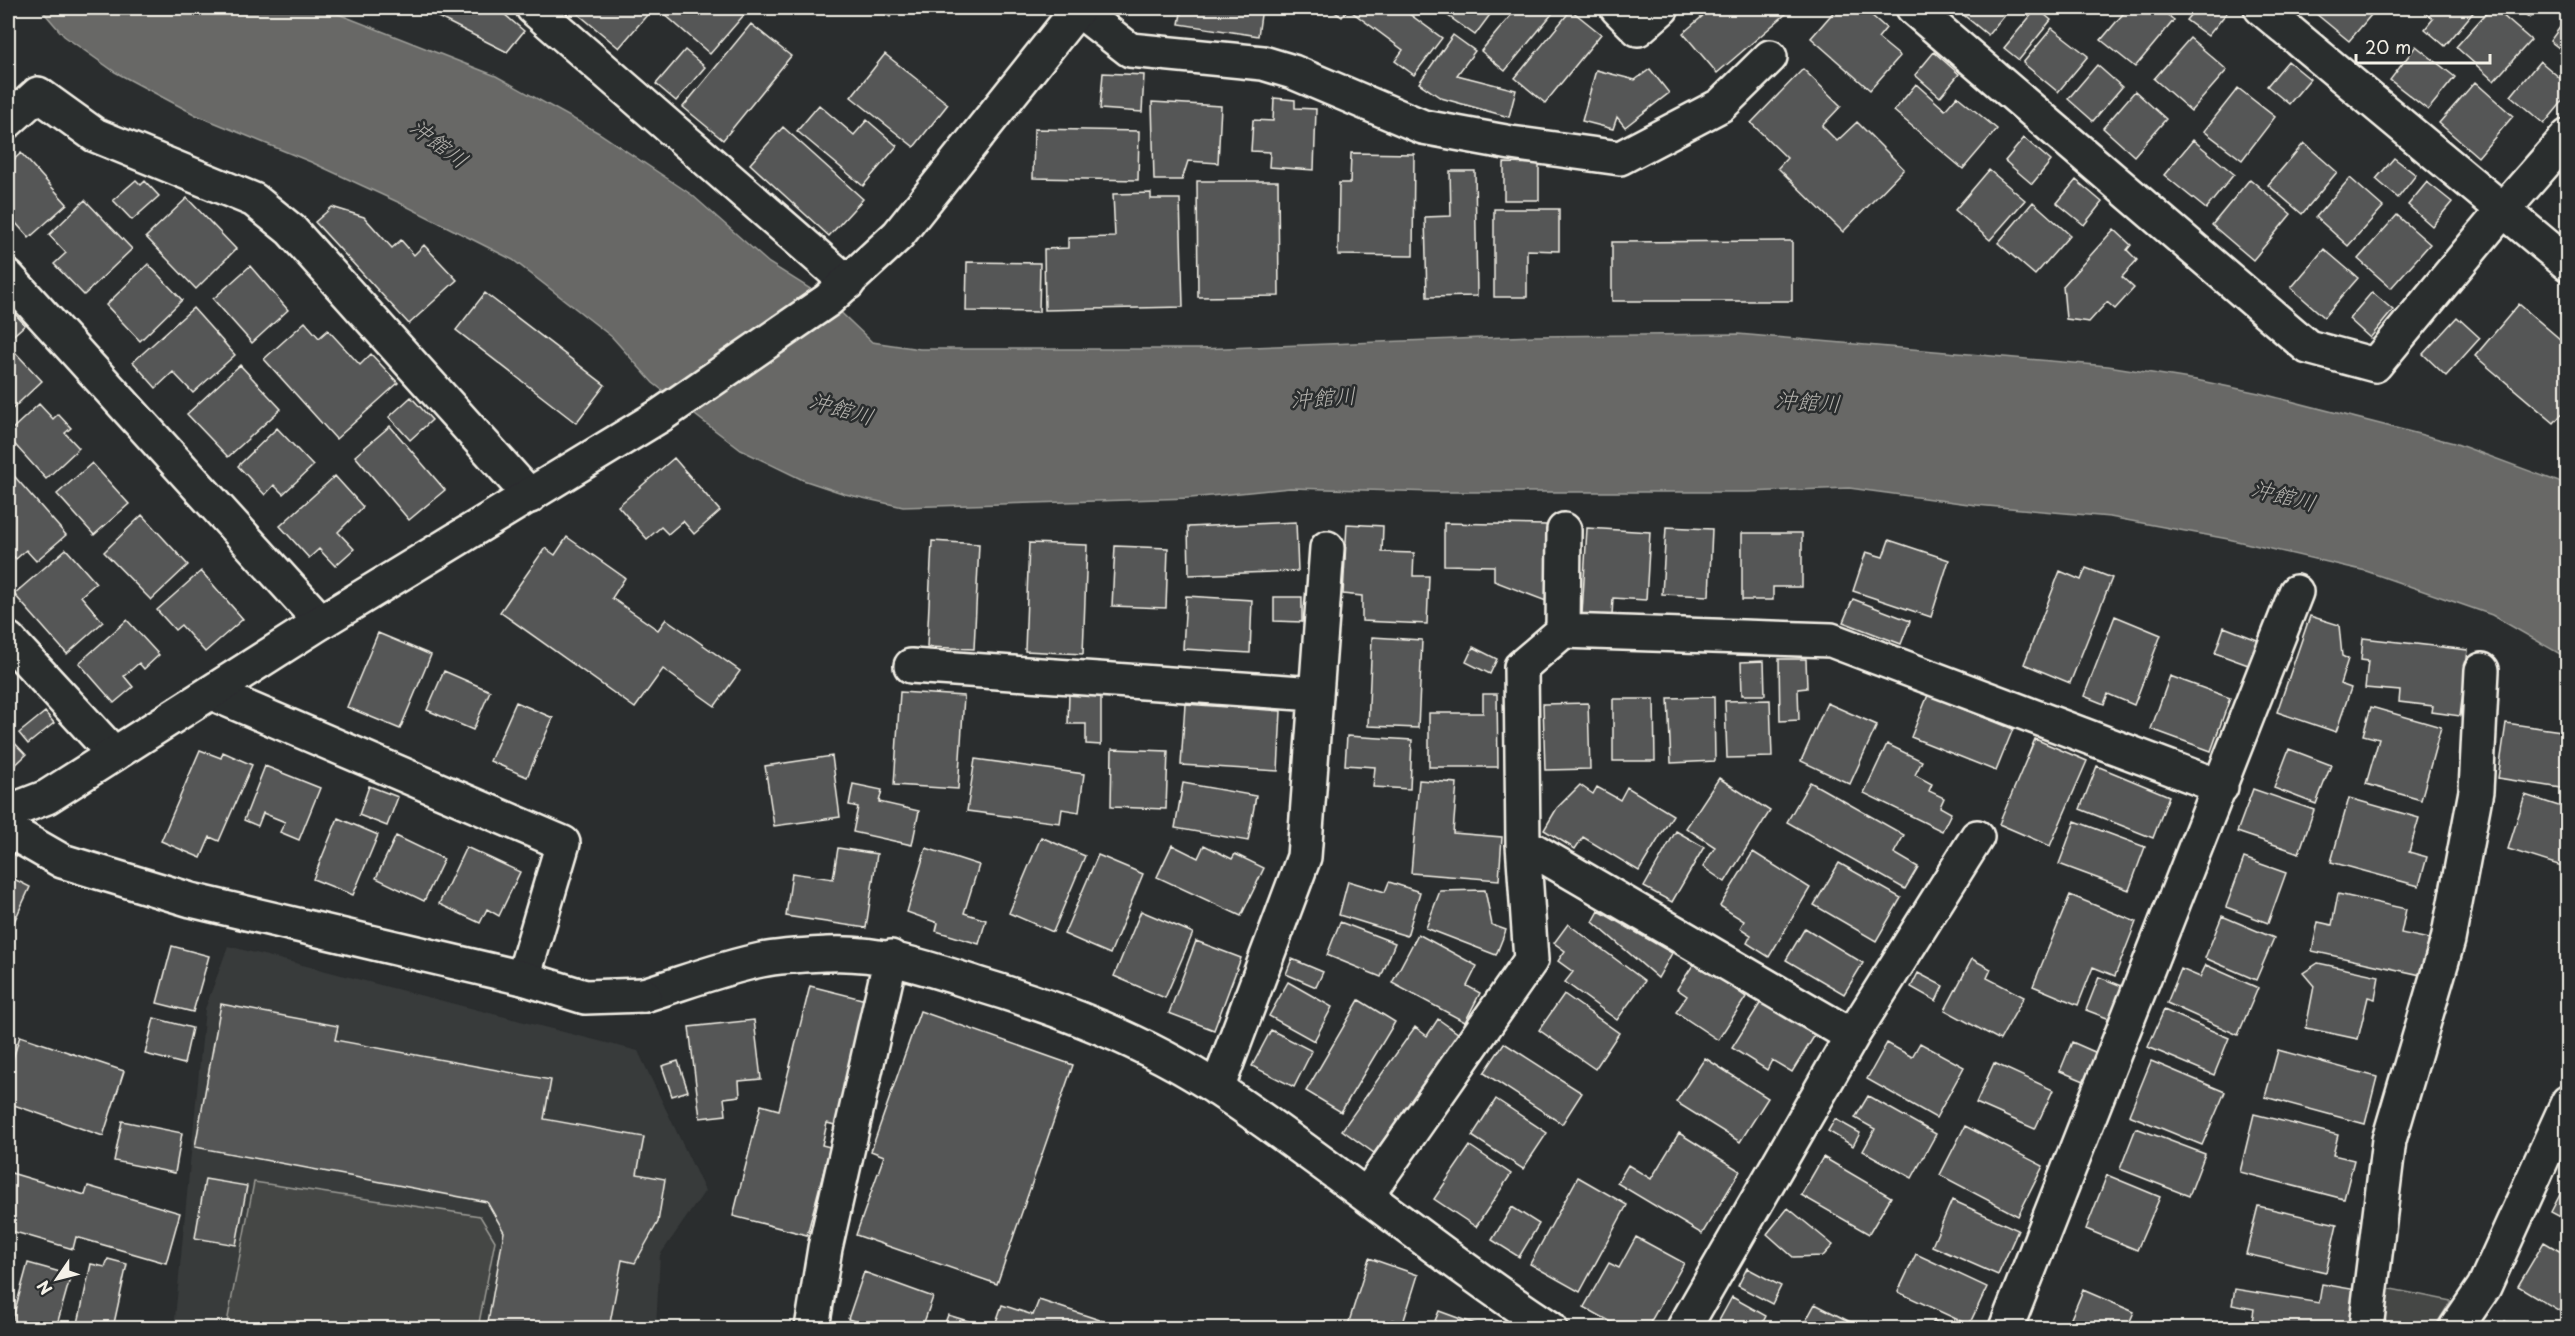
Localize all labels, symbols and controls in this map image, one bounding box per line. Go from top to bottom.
scale bar [2356,27,2490,65]
text: 20 m [2365,33,2411,60]
water label: 沖館川 [404,109,476,175]
water label: 沖館川 [1289,377,1357,415]
water label: 沖館川 [1774,381,1842,419]
water label: 沖館川 [806,382,878,432]
water label: 沖館川 [2248,470,2320,518]
north arrow [27,1249,87,1309]
text: N [30,1276,57,1300]

